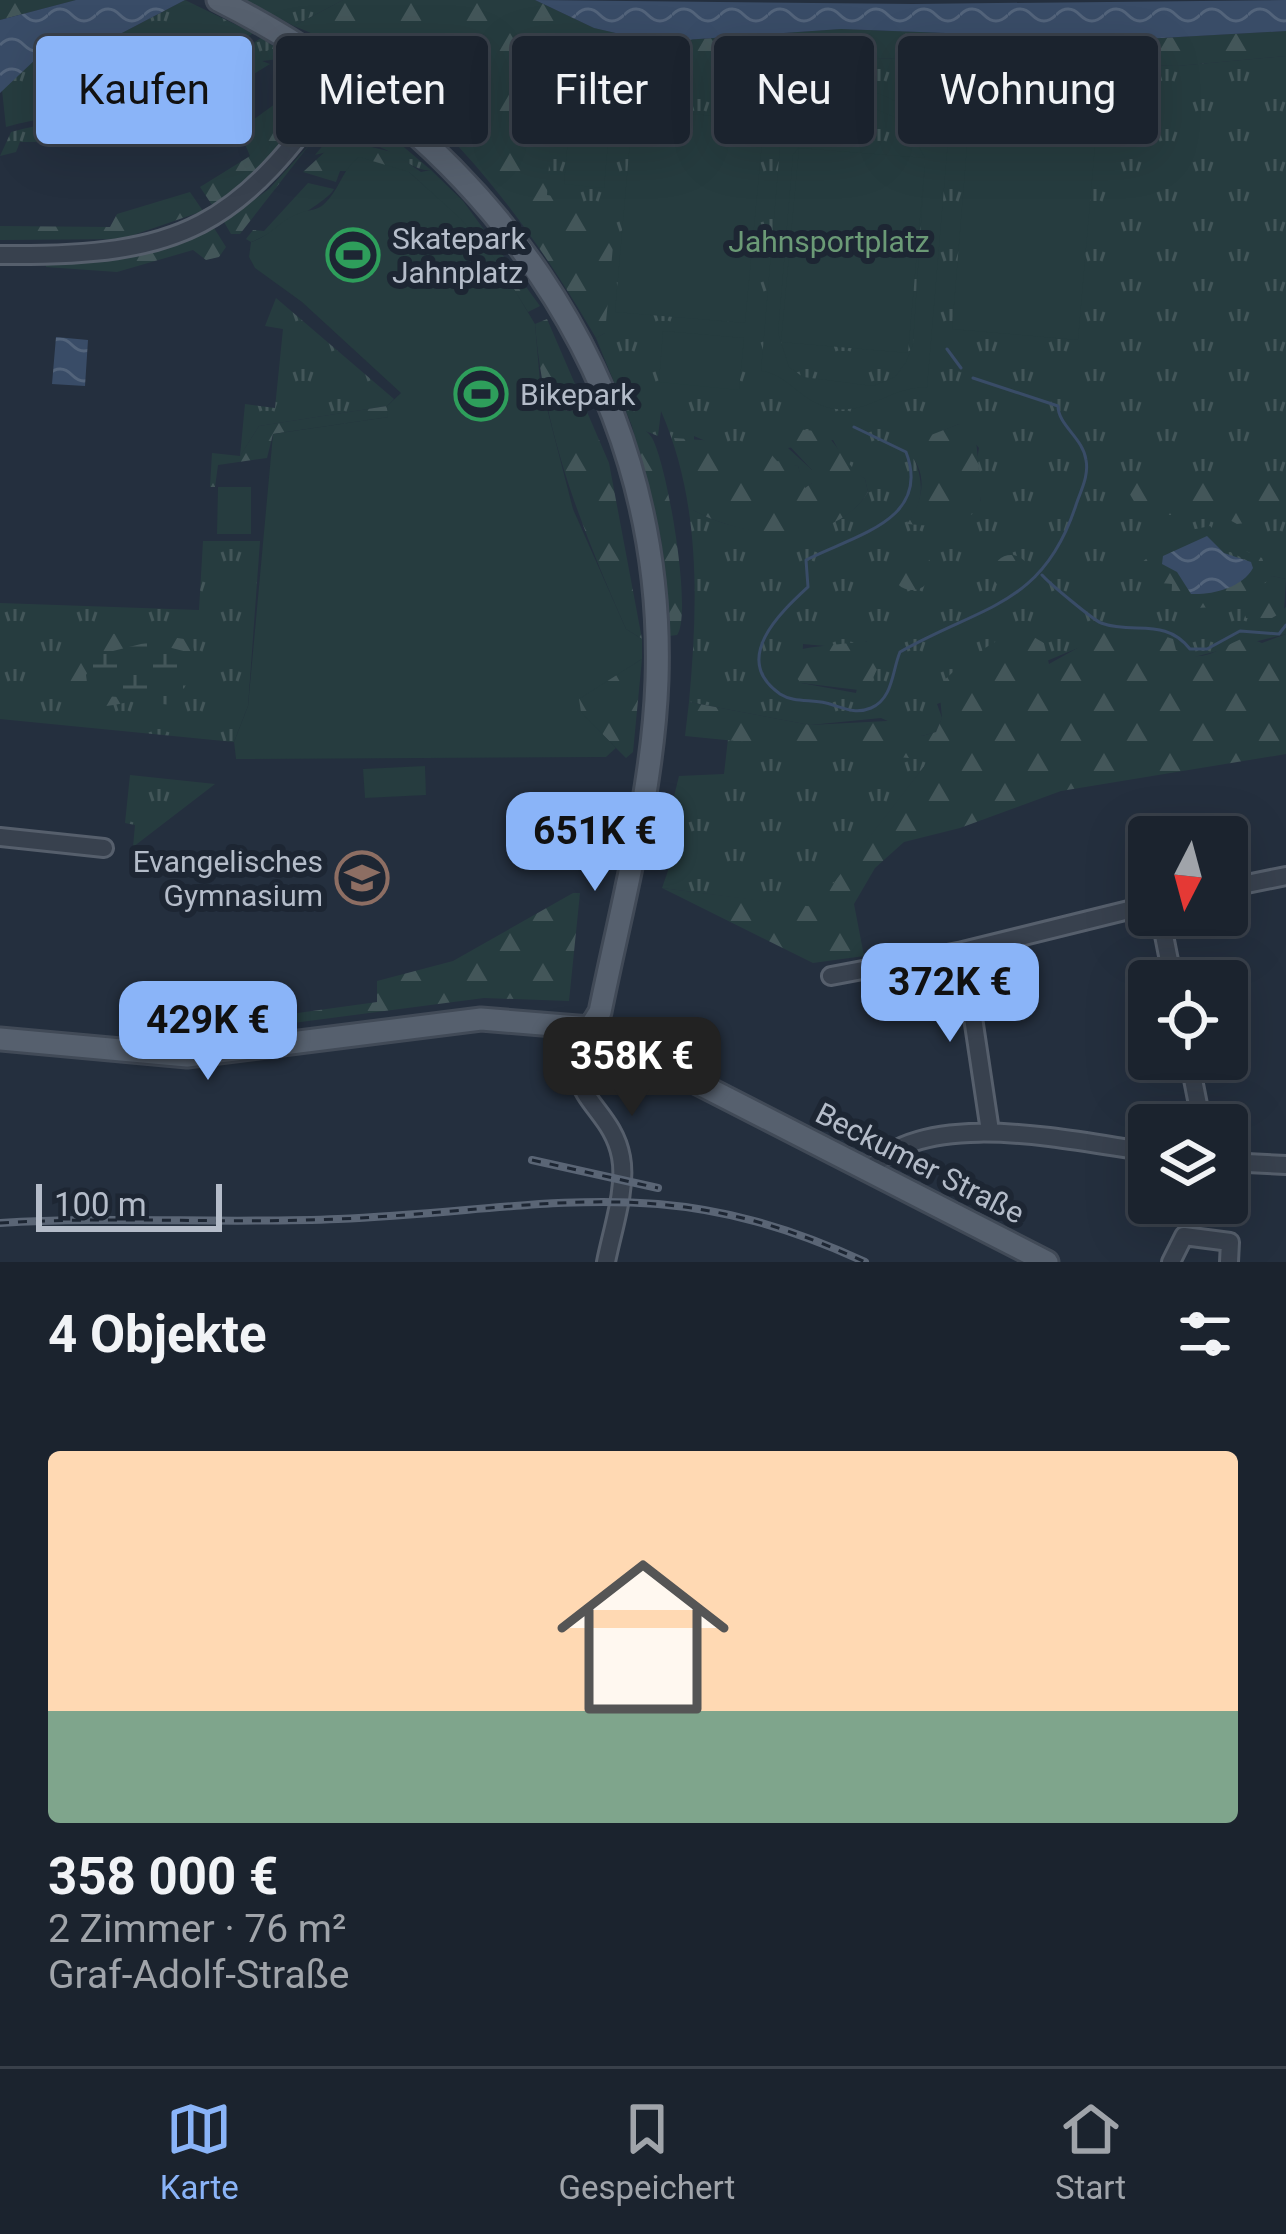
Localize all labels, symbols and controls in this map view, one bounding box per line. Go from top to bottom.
chip: Kaufen [36,36,252,144]
chip: Mieten [276,36,488,144]
chip: Filter [512,36,690,144]
chip: Neu [714,36,874,144]
chip: Wohnung [898,36,1158,144]
place label: Skatepark Jahnplatz [392,221,526,290]
park label: Jahnsportplatz [728,224,930,259]
sports icon: Skatepark Jahnplatz [325,227,381,283]
sports icon: Bikepark [453,366,509,422]
place label: Bikepark [520,377,636,412]
pin: 651K € [497,792,693,894]
text: 651K € [533,808,657,854]
north arrow [1128,816,1248,936]
map controls [1128,816,1248,1224]
place label: Evangelisches Gymnasium [133,844,323,913]
school or university icon: Evangelisches Gymnasium [334,850,390,906]
pin: 372K € [852,943,1048,1045]
text: 372K € [888,959,1012,1005]
button: locate [1128,960,1248,1080]
pin: 429K € [110,981,306,1083]
text: 429K € [146,997,270,1043]
pin: 358K € [534,1017,730,1119]
text: 358K € [570,1033,694,1079]
street label: Beckumer Straße [810,1095,1030,1231]
button: layers [1128,1104,1248,1224]
scale bar [36,1178,222,1231]
text: 100 m [54,1185,147,1224]
icon: filters [1172,1301,1238,1367]
text: 4 Objekte [48,1305,267,1364]
icon: home [535,1529,751,1745]
text: 358 000 € [48,1847,278,1906]
text: 2 Zimmer · 76 m² [48,1906,346,1952]
text: Graf-Adolf-Straße [48,1952,350,1998]
tab: Karte [160,2096,239,2207]
tab: Gespeichert [559,2096,735,2207]
tab: Start [1055,2096,1126,2207]

